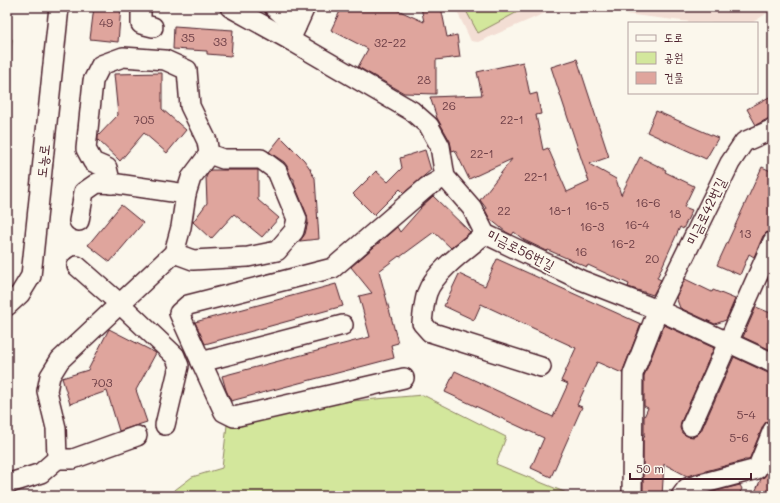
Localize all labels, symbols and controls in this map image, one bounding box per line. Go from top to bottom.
house number: 49 [99,14,113,30]
legend [628,22,758,94]
house number: 35 [181,29,195,45]
text: 도로 [664,29,683,45]
house number: 33 [213,33,227,49]
house number: 32-22 [374,34,406,50]
text: 공원 [664,49,683,65]
text: 건물 [664,69,684,85]
house number: 28 [417,71,431,87]
house number: 26 [442,97,456,113]
house number: 705 [133,111,155,127]
house number: 22-1 [500,111,524,127]
street label: 도농로 [31,143,54,179]
house number: 22-1 [470,145,494,161]
house number: 22-1 [524,168,548,184]
street label: 미금로42번길 [681,173,730,247]
house number: 16-6 [636,194,660,210]
house number: 16-5 [585,197,609,213]
house number: 22 [497,202,511,218]
house number: 18-1 [548,202,572,218]
house number: 18 [669,205,681,221]
house number: 16-4 [625,216,649,232]
house number: 16-3 [580,218,604,234]
street label: 미금로56번길 [484,225,559,275]
house number: 13 [739,225,751,241]
house number: 16-2 [611,235,635,251]
house number: 16 [575,243,587,259]
house number: 20 [645,250,660,266]
house number: 703 [91,374,113,390]
house number: 5-4 [736,406,756,422]
house number: 5-6 [729,429,749,445]
scale bar [630,455,751,481]
text: 50 m [636,460,664,476]

